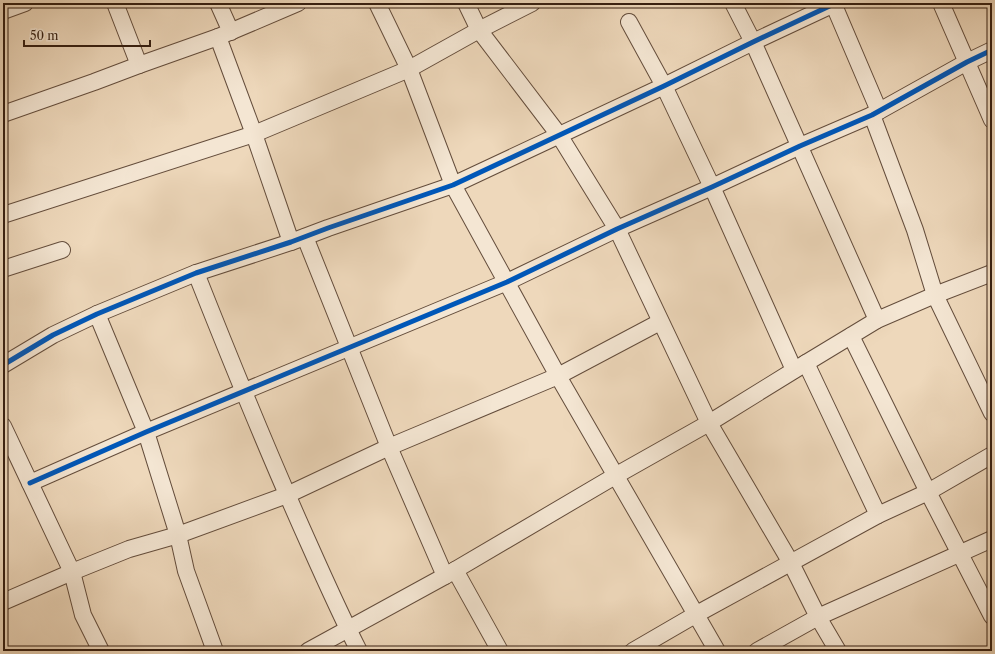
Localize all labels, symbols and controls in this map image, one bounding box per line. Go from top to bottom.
scale bar [24,22,150,48]
text: 50 m [30,28,59,43]

